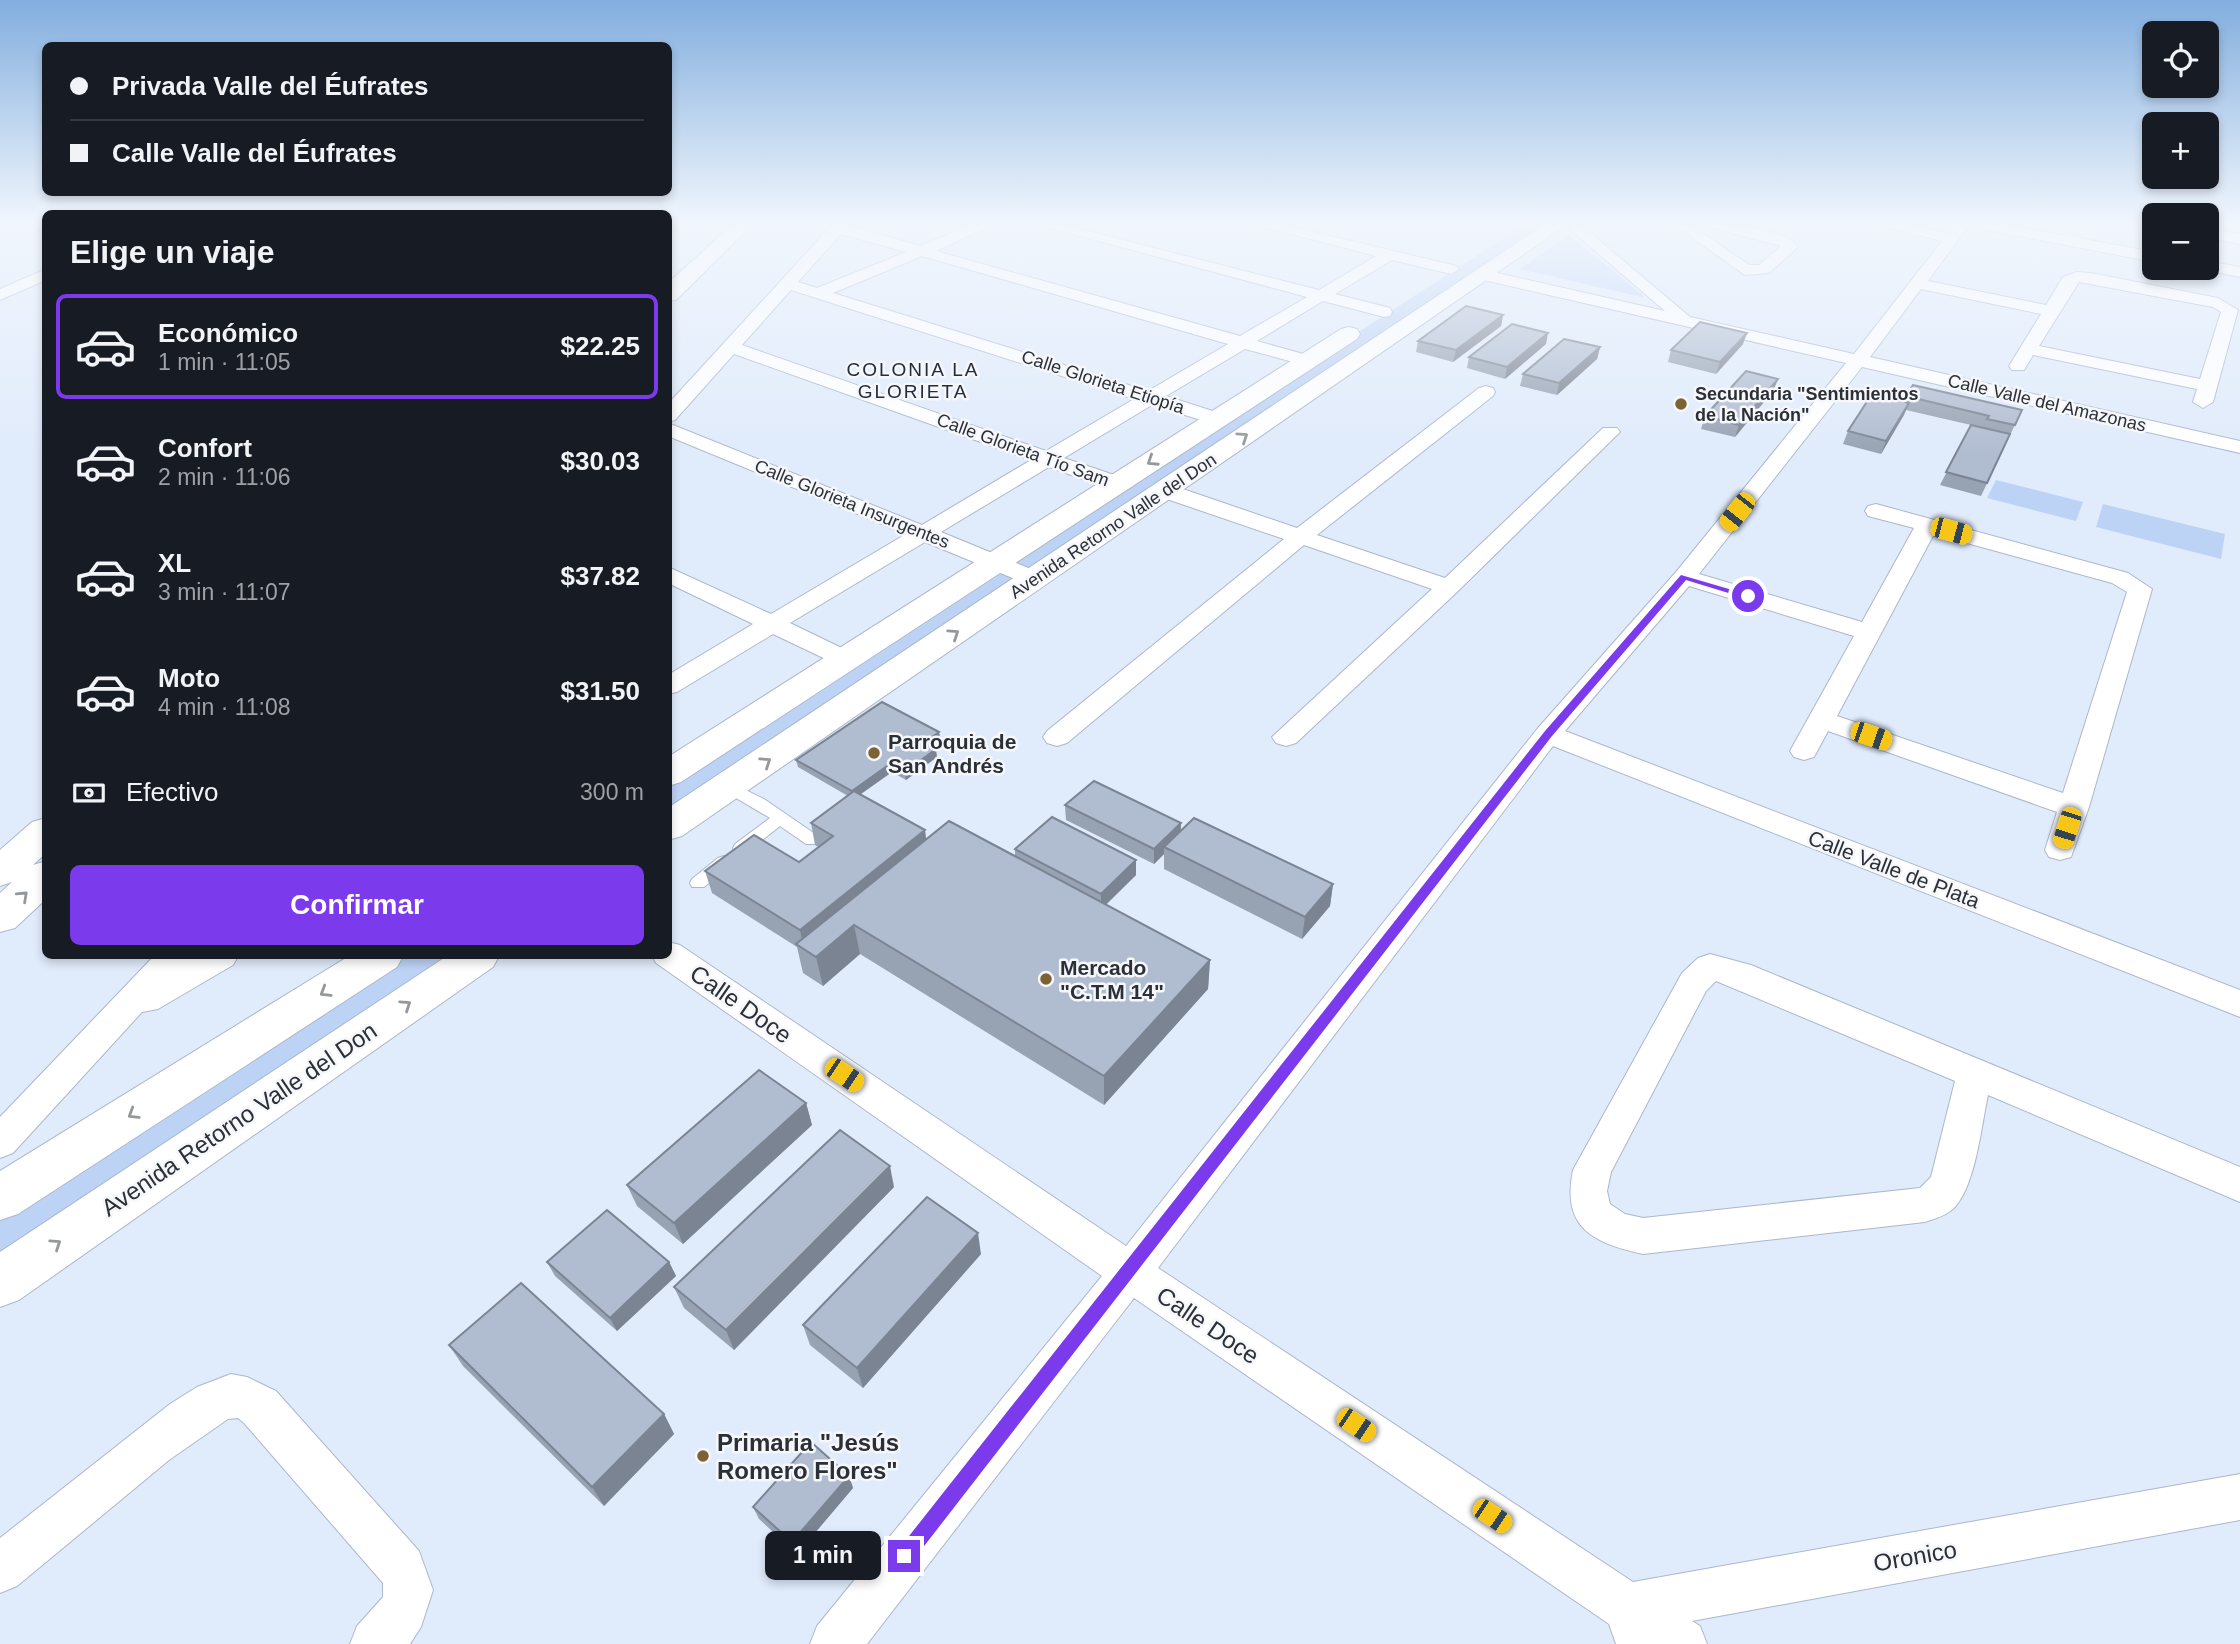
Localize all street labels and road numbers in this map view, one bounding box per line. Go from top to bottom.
street label: Calle Glorieta Etiopía [1019,346,1188,418]
street label: Calle Valle del Amazonas [1946,370,2148,436]
street label: Calle Glorieta Tío Sam [934,410,1112,490]
street label: Avenida Retorno Valle del Don [1006,449,1220,603]
street label: Calle Glorieta Insurgentes [752,456,952,552]
street label: Calle Valle de Plata [1805,826,1983,912]
street label: Calle Doce [685,959,797,1049]
street label: Avenida Retorno Valle del Don [96,1017,382,1221]
street label: Calle Doce [1152,1281,1264,1369]
street label: Oronico [1871,1535,1959,1577]

